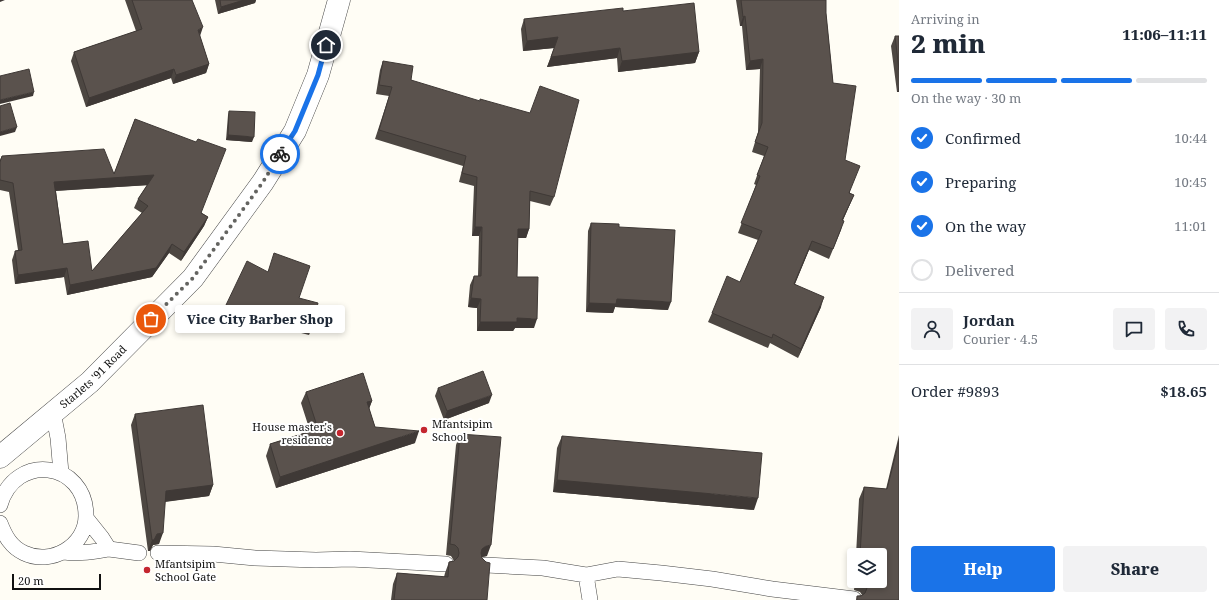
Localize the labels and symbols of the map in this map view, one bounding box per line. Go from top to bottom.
pin [309,28,343,62]
courier [260,134,300,174]
pin [134,302,168,336]
callout: Vice City Barber Shop [175,305,345,333]
street label: Starlets '91 Road [56,341,130,411]
place label: Mfantsipim School [432,416,493,444]
place label: House master's residence [252,419,332,447]
marker: Mfantsipim School [419,425,429,435]
marker: House master's residence [335,428,345,438]
place label: Mfantsipim School Gate [155,556,216,584]
marker: Mfantsipim School Gate [142,565,152,575]
scale bar [12,572,101,591]

